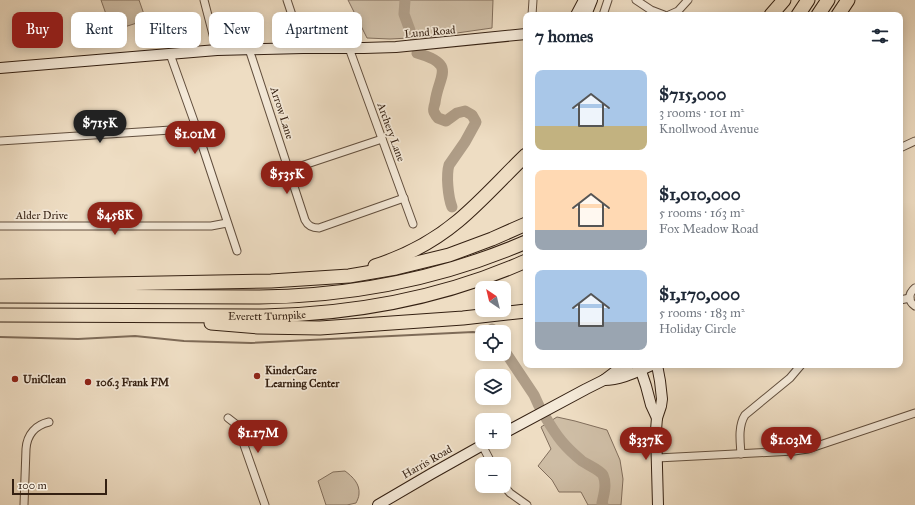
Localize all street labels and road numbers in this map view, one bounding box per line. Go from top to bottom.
street label: Lund Road [404,23,457,41]
street label: Arrow Lane [267,84,297,141]
street label: Archery Lane [374,100,408,164]
street label: Alder Drive [15,209,69,222]
street label: Everett Turnpike [228,308,307,323]
street label: Harris Road [400,442,455,481]

